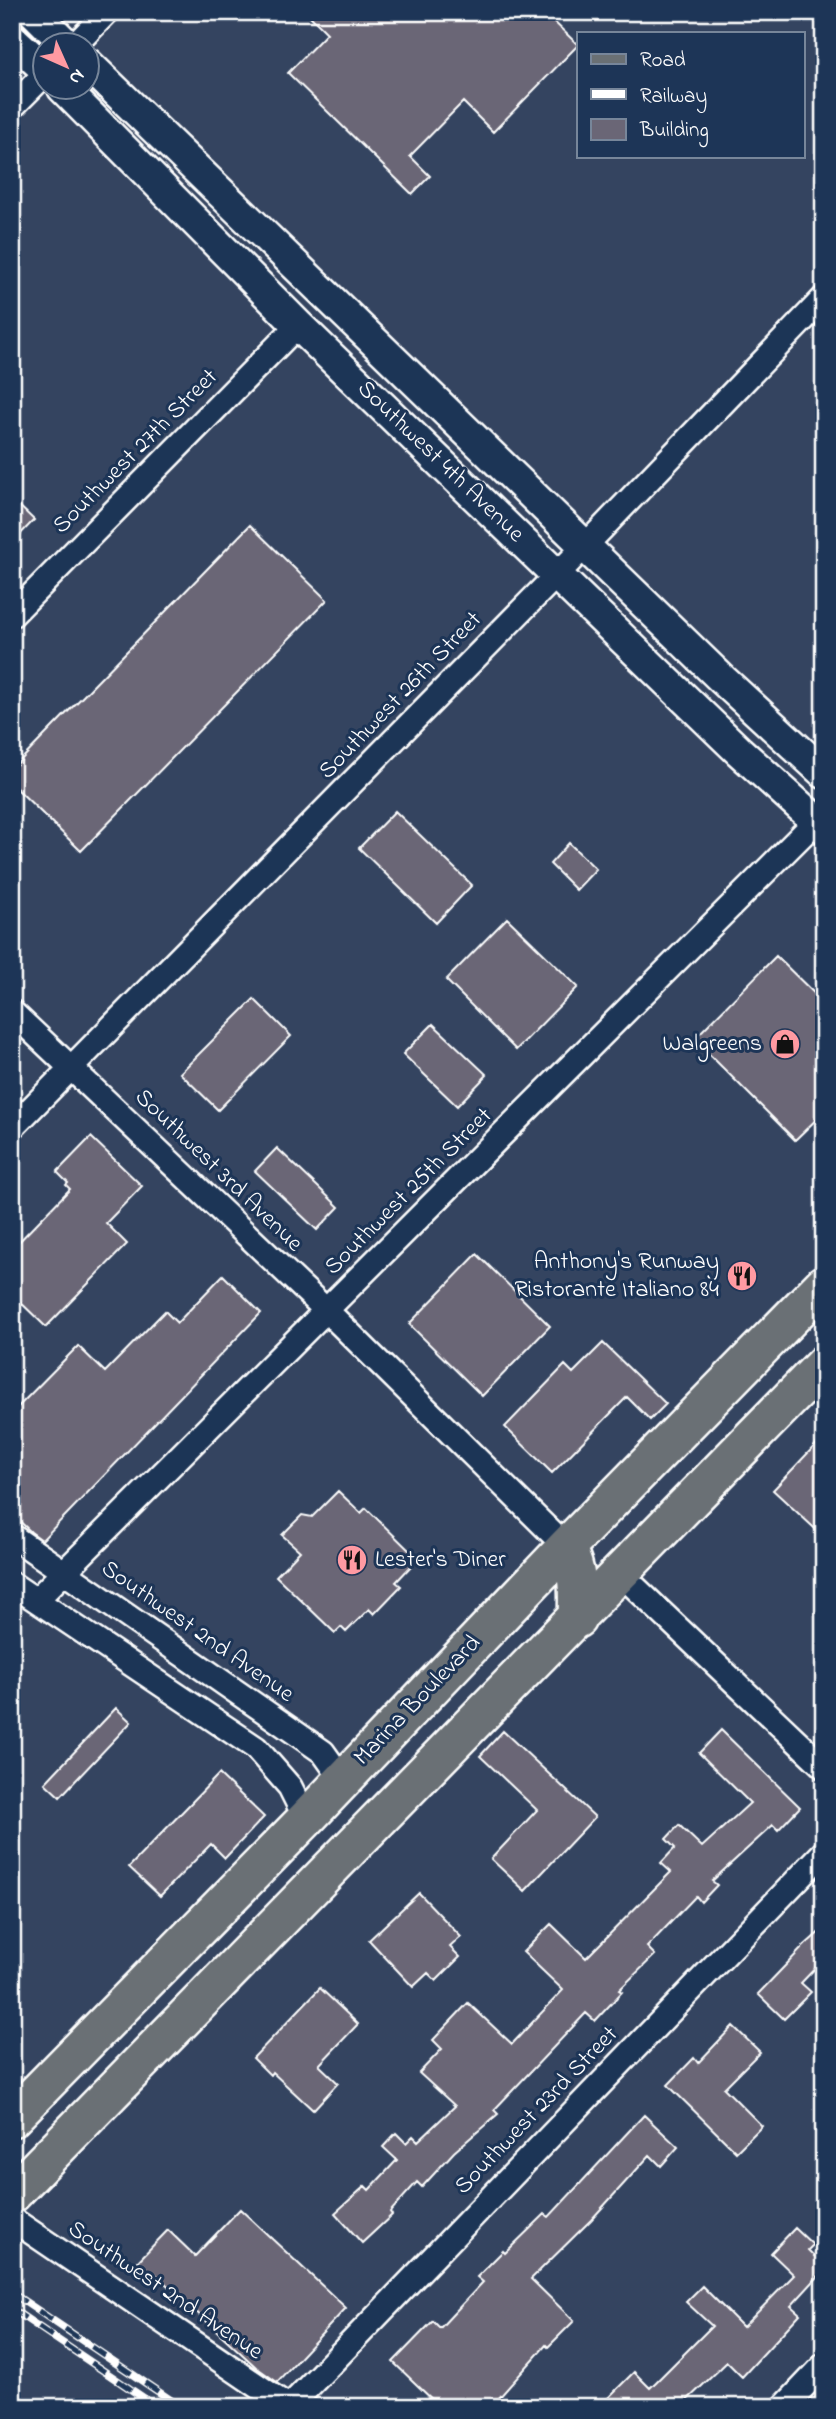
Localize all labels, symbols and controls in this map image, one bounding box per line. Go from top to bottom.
north arrow [32,32,102,102]
legend [577,32,804,158]
text: Road [640,46,686,76]
text: N [62,62,90,90]
text: Railway [640,82,707,114]
text: Building [639,116,709,148]
street label: Southwest 27th Street [45,361,227,543]
street label: Southwest 4th Avenue [348,373,532,551]
street label: Southwest 26th Street [311,604,491,788]
place label: Walgreens [663,1027,762,1062]
shop icon: Walgreens [768,1027,802,1061]
street label: Southwest 3rd Avenue [126,1081,310,1261]
street label: Southwest 25th Street [317,1100,501,1284]
place label: Anthony's Runway Ristorante Italiano 84 [514,1245,719,1308]
restaurant icon: Anthony's Runway Ristorante Italiano 84 [725,1259,759,1293]
restaurant icon: Lester's Diner [335,1543,369,1577]
place label: Lester's Diner [375,1543,506,1578]
street label: Southwest 2nd Avenue [93,1552,301,1712]
street label: Marina Boulevard [346,1627,490,1774]
street label: Southwest 23rd Street [447,2019,627,2203]
street label: Southwest 2nd Avenue [60,2213,270,2370]

